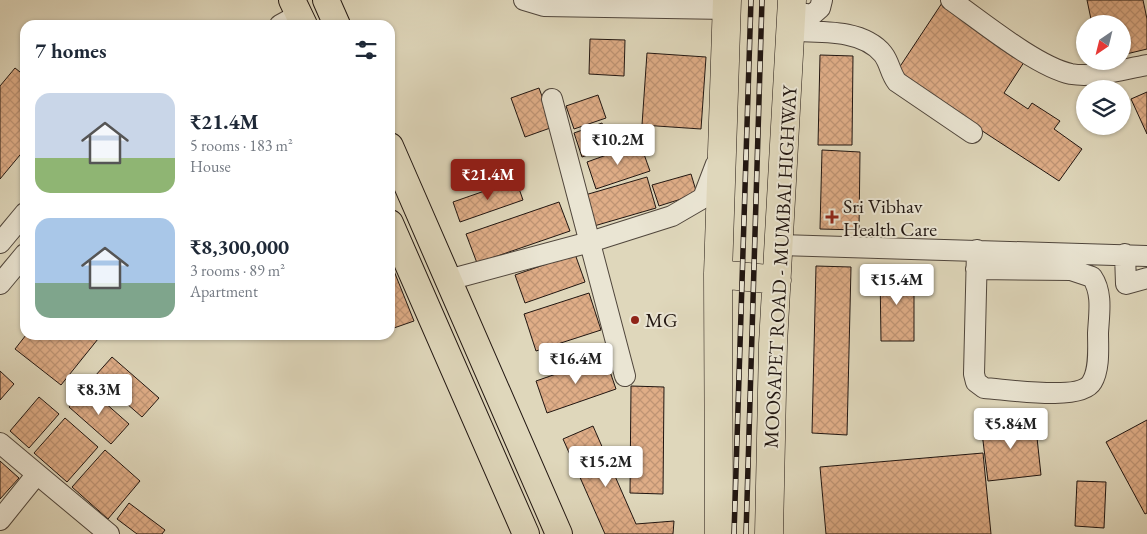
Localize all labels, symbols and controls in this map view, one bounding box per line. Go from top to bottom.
north arrow [1076,15,1131,70]
map controls [1076,15,1131,135]
icon: filters [352,36,380,64]
text: 7 homes [35,37,107,64]
button: layers [1076,80,1131,135]
street label: MOOSAPET ROAD - MUMBAI HIGHWAY [758,83,803,449]
text: ₹21.4M [190,108,259,135]
icon: home [75,113,135,173]
pin: ₹10.2M [577,124,659,166]
text: ₹10.2M [592,129,644,150]
text: 5 rooms · 183 m² [190,135,293,156]
text: House [190,156,231,177]
pin: ₹21.4M [447,158,529,201]
text: ₹21.4M [462,164,514,185]
place label: Sri Vibhav Health Care [843,193,937,242]
marker: Sri Vibhav Health Care [825,210,839,224]
text: ₹8,300,000 [190,233,289,260]
icon: home [75,238,135,298]
text: 3 rooms · 89 m² [190,260,285,281]
pin: ₹15.4M [856,264,938,306]
text: ₹15.4M [871,269,923,290]
text: Apartment [190,281,258,302]
place label: MG [645,307,678,333]
marker: MG [629,314,641,326]
pin: ₹16.4M [535,342,617,385]
text: ₹16.4M [550,348,602,369]
pin: ₹8.3M [64,374,134,416]
text: ₹8.3M [77,379,121,400]
pin: ₹5.84M [970,408,1052,450]
text: ₹5.84M [985,413,1037,434]
pin: ₹15.2M [565,446,647,488]
text: ₹15.2M [580,451,632,472]

